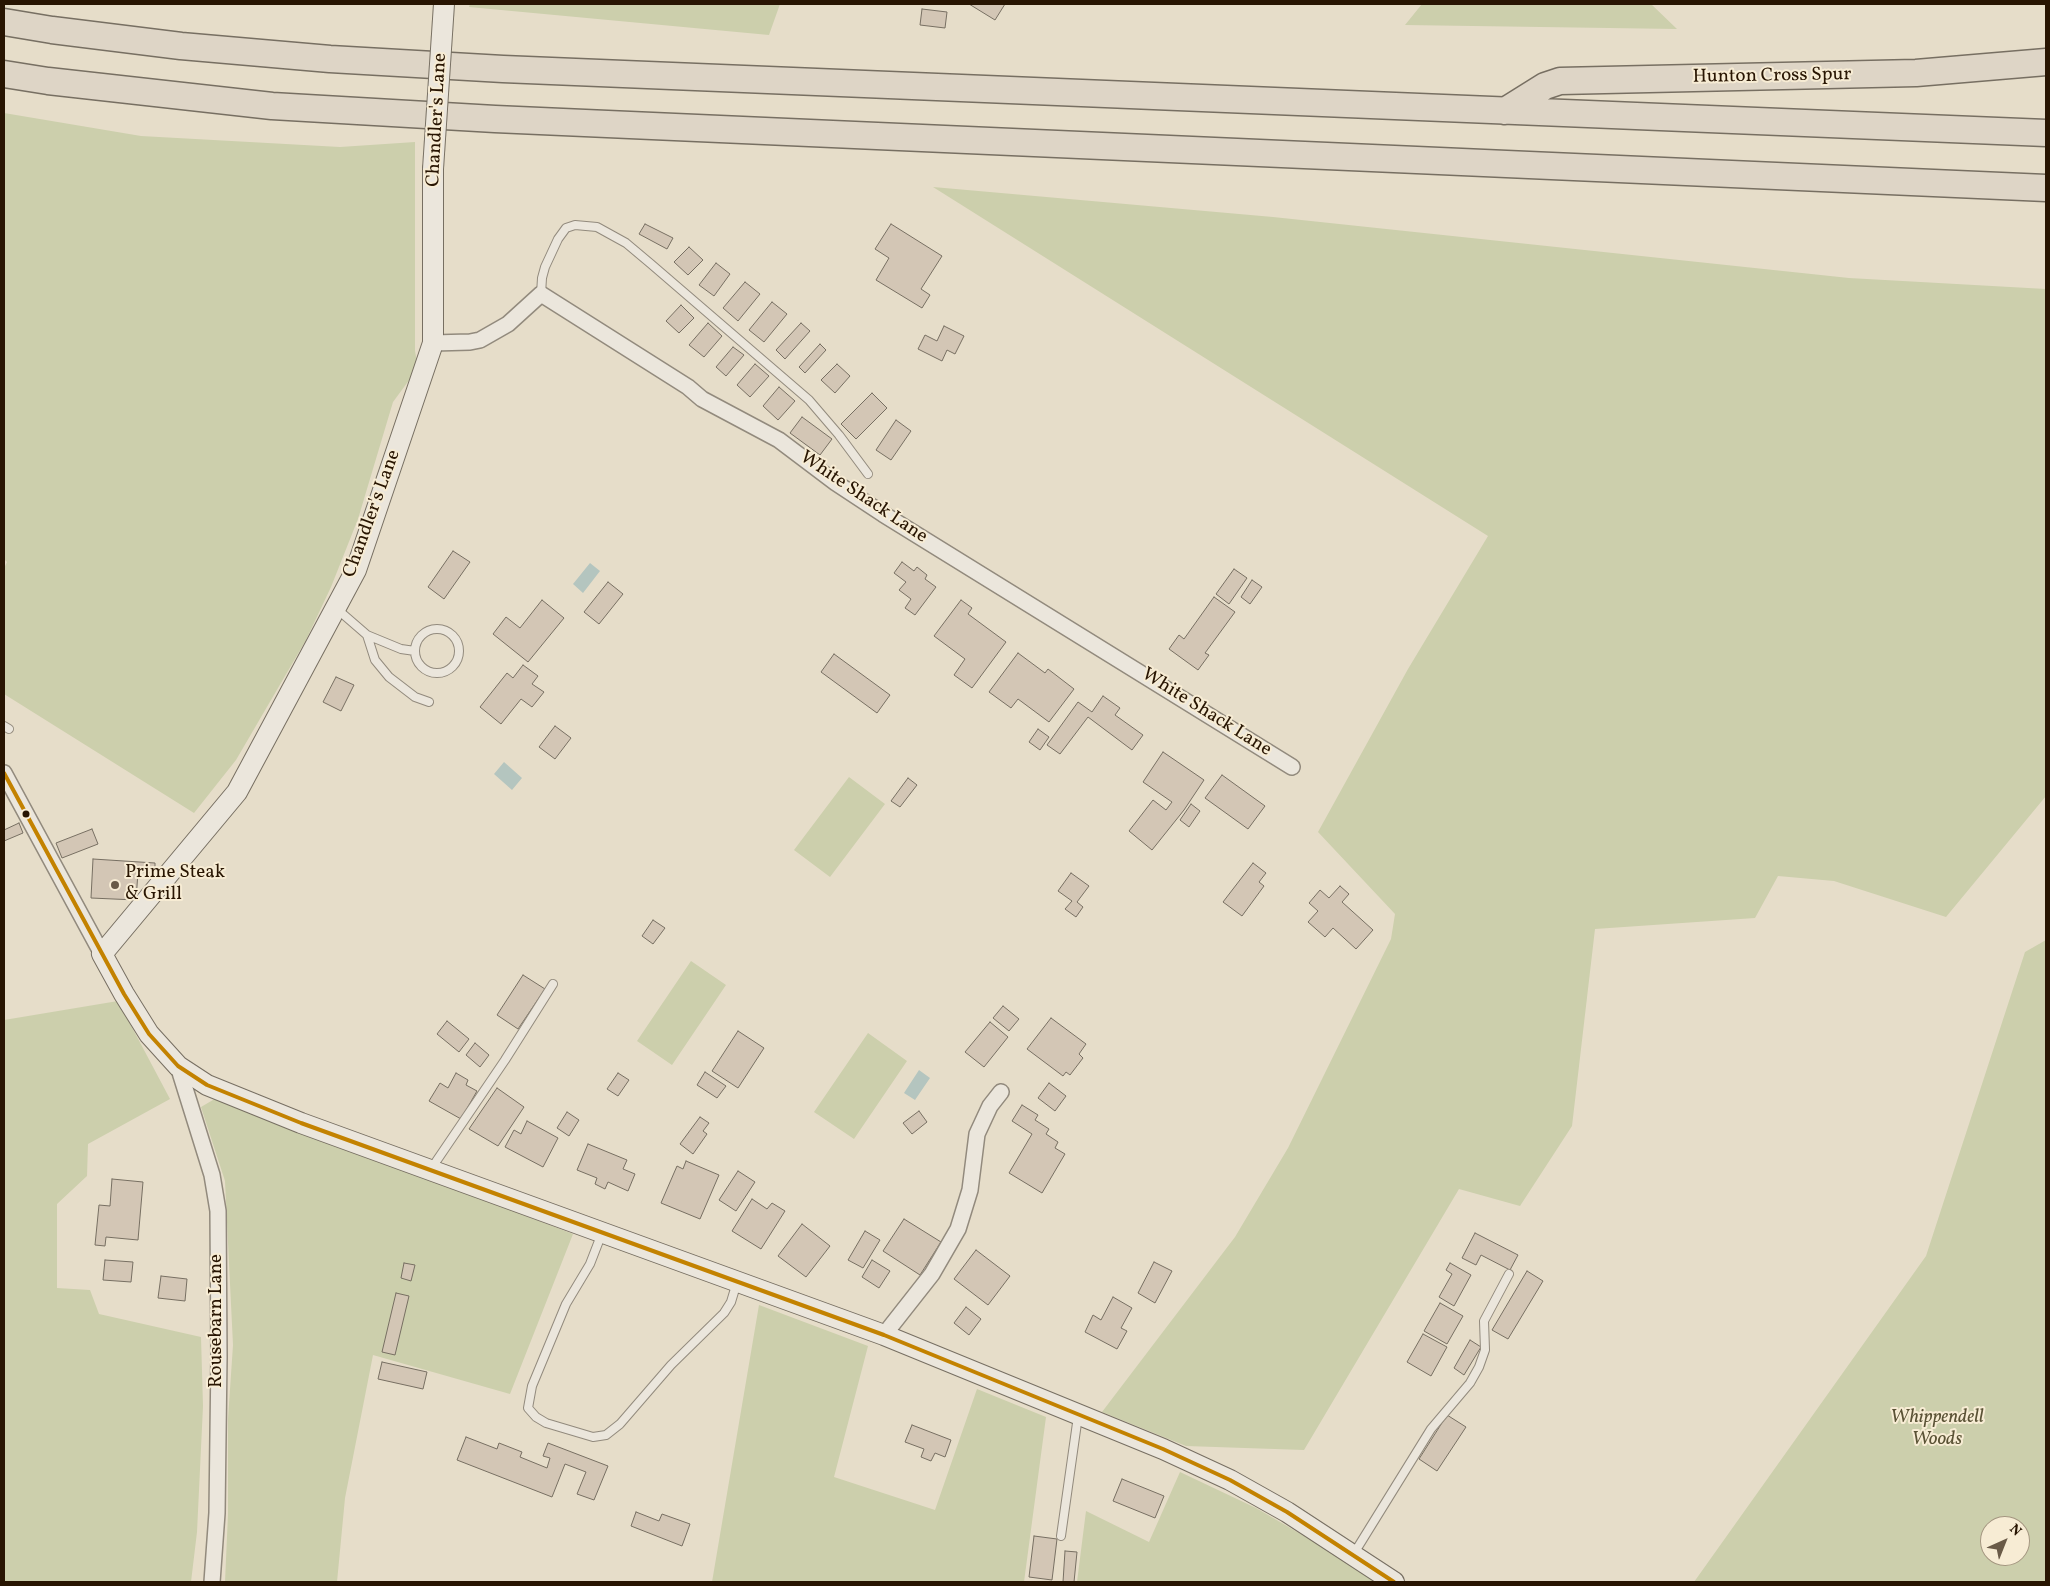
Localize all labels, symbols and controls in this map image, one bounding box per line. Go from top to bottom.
street label: Chandler's Lane [423,52,453,188]
street label: Hunton Cross Spur [1692,64,1852,90]
street label: Chandler's Lane [339,447,407,581]
street label: White Shack Lane [795,447,931,549]
street label: White Shack Lane [1137,664,1275,762]
unlabelled marker [21,809,31,819]
place label: Prime Steak & Grill [125,863,225,907]
marker: Prime Steak & Grill [109,879,121,891]
street label: Rousebarn Lane [207,1254,229,1388]
park label: Whippendell Woods [1890,1408,1984,1452]
north arrow [1980,1516,2030,1566]
text: N [2005,1520,2025,1541]

